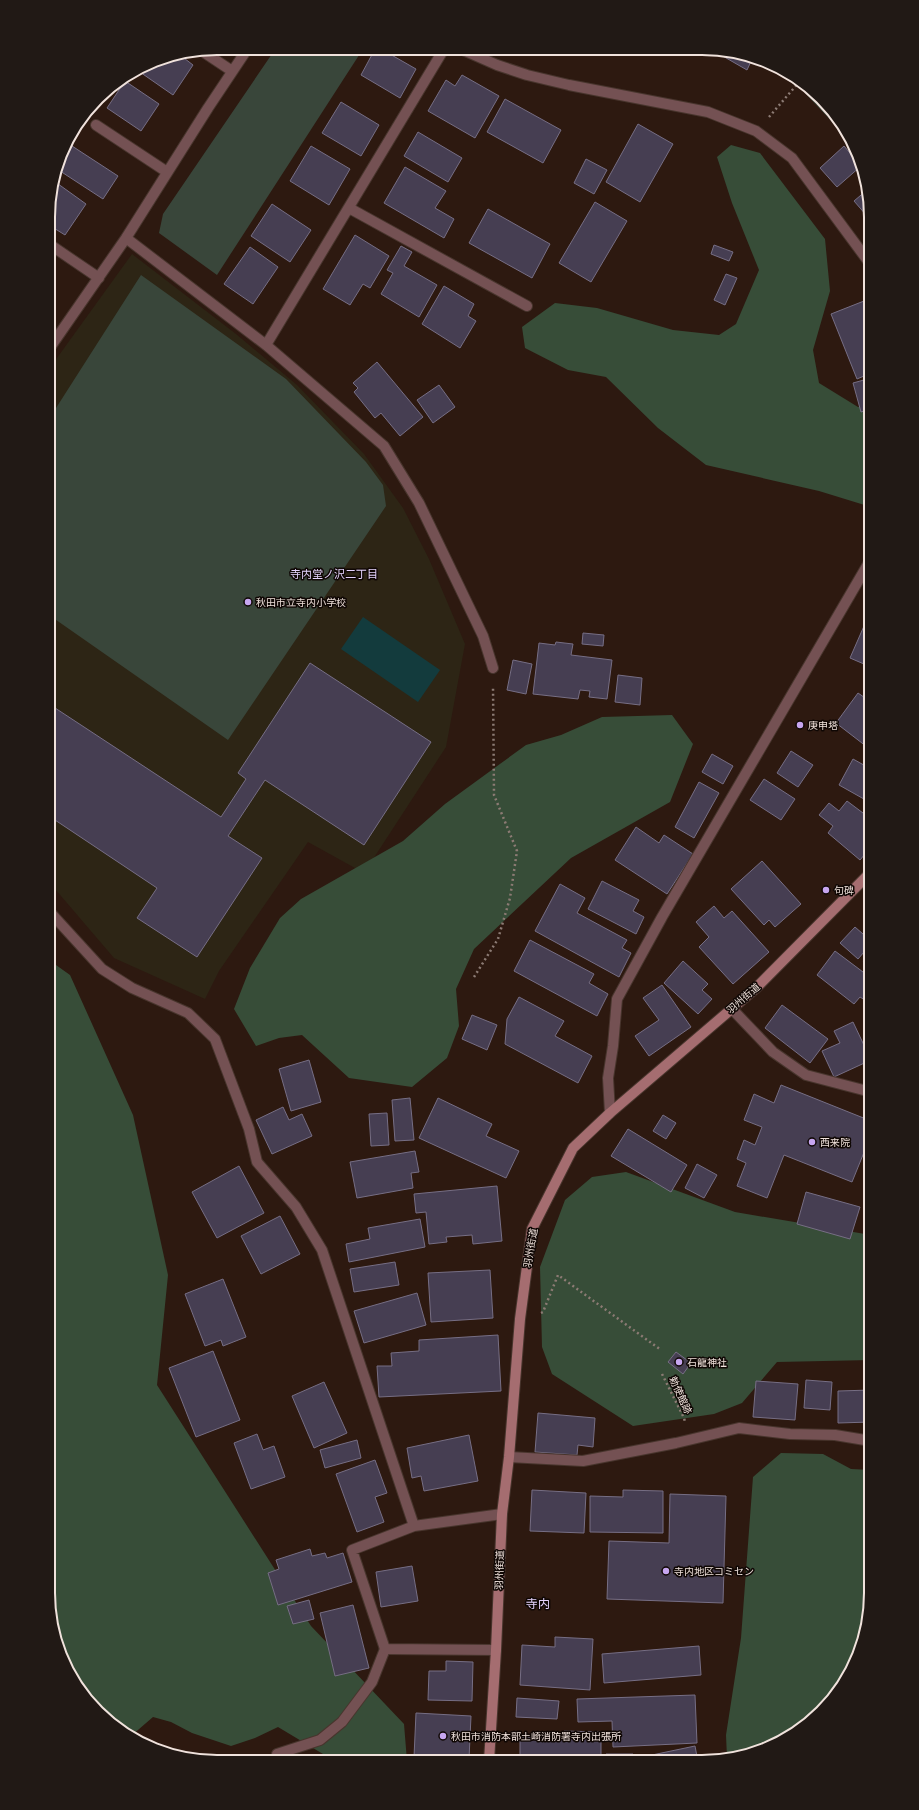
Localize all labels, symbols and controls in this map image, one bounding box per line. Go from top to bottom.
district label: 寺内堂ノ沢二丁目 [290,567,378,581]
place label: 秋田市立寺内小学校 [256,596,346,608]
marker: 秋田市立寺内小学校 [243,597,253,607]
place label: 庚申塔 [808,719,838,731]
marker: 庚申塔 [795,720,805,730]
place label: 句碑 [834,884,854,896]
marker: 句碑 [821,885,831,895]
street label: 羽州街道 [724,980,762,1016]
place label: 西来院 [820,1136,850,1148]
marker: 西来院 [807,1137,817,1147]
street label: 羽州街道 [521,1227,539,1269]
place label: 石龍神社 [687,1356,727,1368]
marker: 石龍神社 [674,1357,684,1367]
street label: 勅使館跡 [667,1374,695,1416]
street label: 羽州街道 [492,1550,506,1590]
place label: 寺内地区コミセン [674,1565,754,1577]
marker: 寺内地区コミセン [661,1566,671,1576]
district label: 寺内 [526,1596,550,1611]
place label: 秋田市消防本部土崎消防署寺内出張所 [451,1730,621,1742]
marker: 秋田市消防本部土崎消防署寺内出張所 [438,1731,448,1741]

